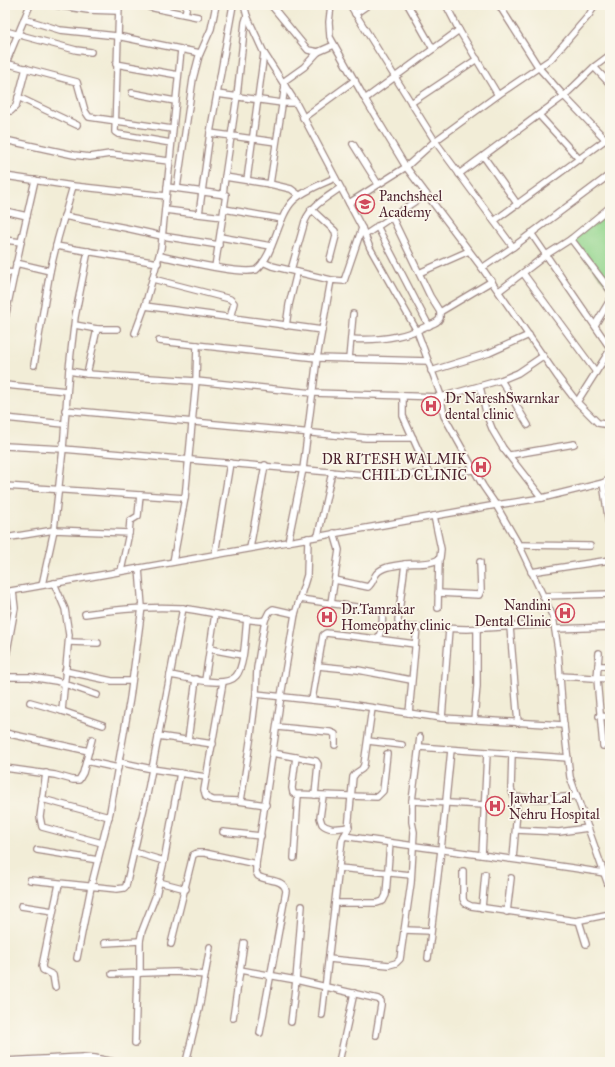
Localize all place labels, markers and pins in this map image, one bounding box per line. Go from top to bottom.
place label: Panchsheel Academy [378,188,442,221]
school or university icon: Panchsheel Academy [354,193,376,215]
place label: Dr NareshSwarnkar dental clinic [445,390,560,423]
hospital icon: Dr NareshSwarnkar dental clinic [420,395,442,417]
place label: DR RITESH WALMIK CHILD CLINIC [322,451,468,484]
hospital icon: DR RITESH WALMIK CHILD CLINIC [470,456,492,478]
place label: Nandini Dental Clinic [474,597,551,630]
place label: Dr.Tamrakar Homeopathy clinic [341,601,451,634]
hospital icon: Nandini Dental Clinic [554,602,576,624]
hospital icon: Dr.Tamrakar Homeopathy clinic [316,606,338,628]
place label: Jawhar Lal Nehru Hospital [507,790,600,823]
hospital icon: Jawhar Lal Nehru Hospital [484,795,506,817]

